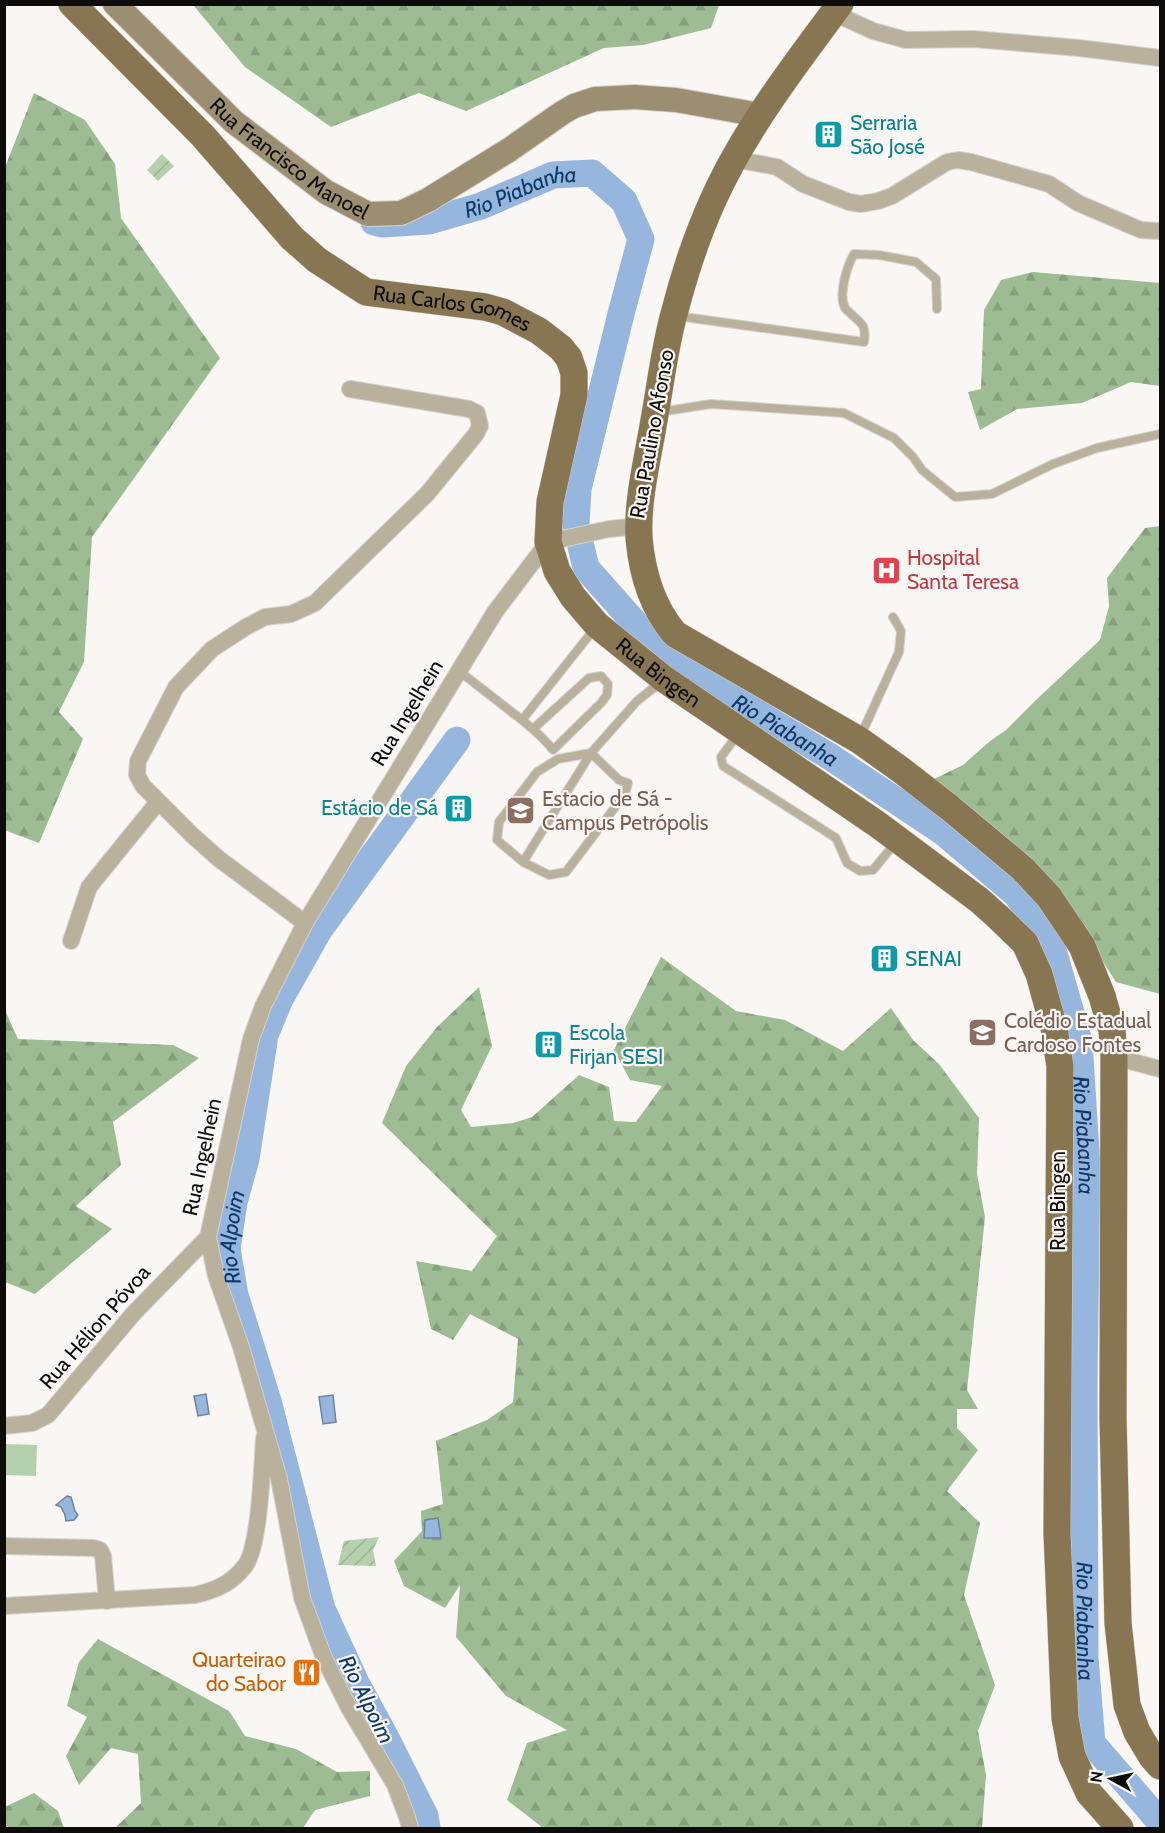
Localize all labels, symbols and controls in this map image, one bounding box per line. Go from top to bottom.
street label: Rua Francisco Manoel [205,92,373,224]
place label: Serraria São José [850,110,925,159]
building icon: Serraria São José [813,119,845,151]
water label: Rio Piabanha [461,161,577,224]
street label: Rua Carlos Gomes [372,280,536,337]
street label: Rua Paulino Afonso [624,347,679,520]
place label: Hospital Santa Teresa [907,545,1019,594]
hospital icon: Hospital Santa Teresa [870,554,902,586]
street label: Rua Bingen [611,632,706,712]
street label: Rua Ingelhein [365,655,448,770]
water label: Rio Piabanha [727,688,844,773]
place label: Estacio de Sá - Campus Petrópolis [542,786,709,835]
building icon: Estácio de Sá [443,792,475,824]
place label: Estácio de Sá [321,795,438,820]
school or university icon: Estacio de Sá - Campus Petrópolis [505,795,537,827]
building icon: SENAI [868,943,900,975]
place label: SENAI [905,946,962,971]
place label: Colédio Estadual Cardoso Fontes [1004,1008,1151,1057]
school or university icon: Colédio Estadual Cardoso Fontes [967,1017,999,1049]
place label: Escola Firjan SESI [569,1020,663,1070]
building icon: Escola Firjan SESI [532,1029,564,1061]
water label: Rio Piabanha [1067,1075,1100,1195]
street label: Rua Ingelhein [177,1096,226,1218]
street label: Rua Bingen [1045,1151,1070,1251]
water label: Rio Alpoim [214,1187,251,1286]
street label: Rua Hélion Póvoa [34,1260,155,1394]
water label: Rio Piabanha [1071,1562,1100,1682]
place label: Quarteirao do Sabor [192,1647,286,1696]
water label: Rio Alpoim [333,1651,400,1748]
restaurant icon: Quarteirao do Sabor [291,1656,323,1688]
north arrow [1081,1749,1141,1809]
text: N [1086,1770,1107,1784]

